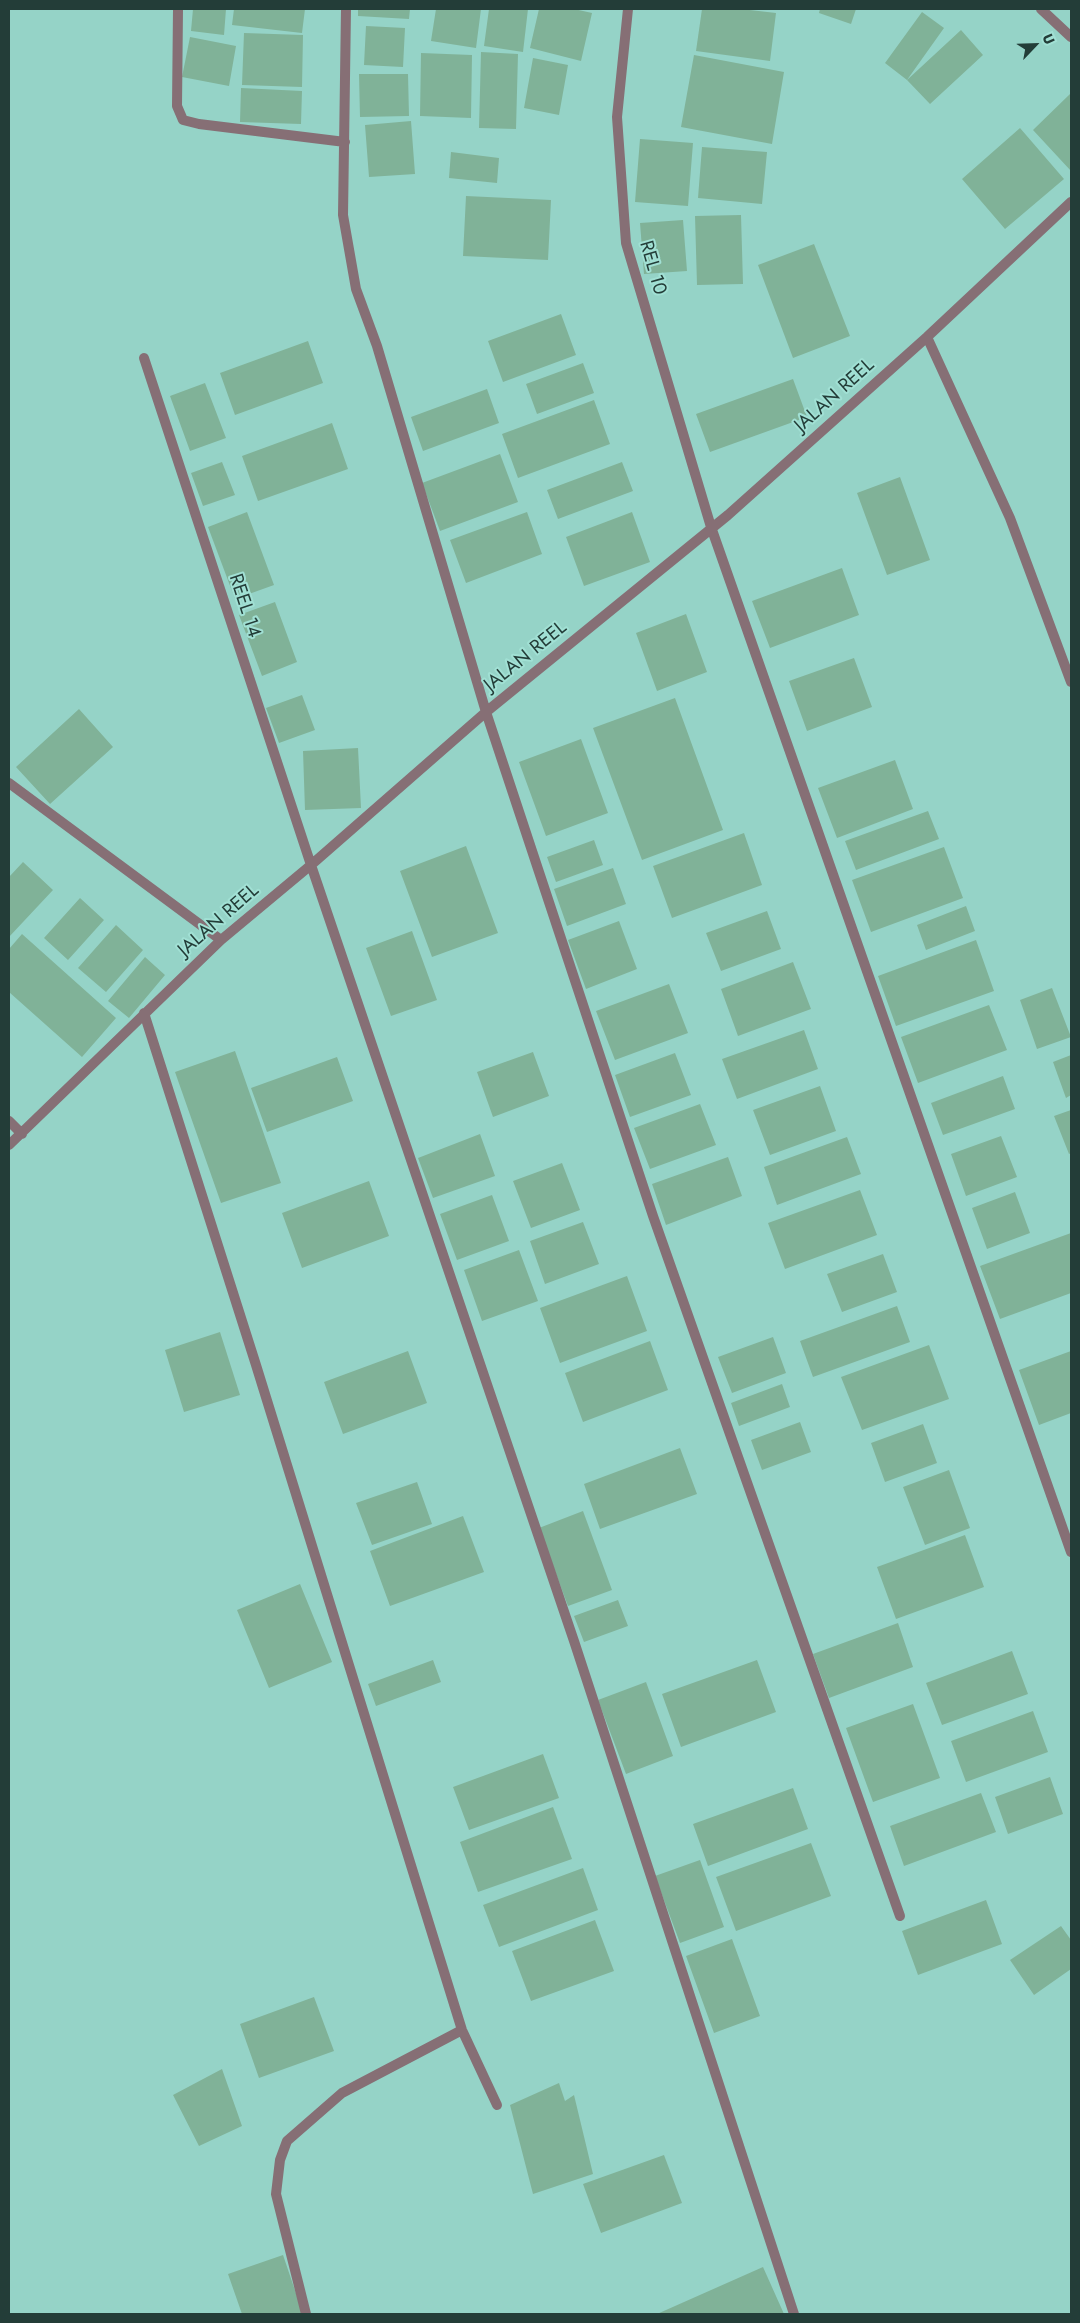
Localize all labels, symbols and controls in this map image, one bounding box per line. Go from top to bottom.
north arrow [1010,20,1060,70]
text: U [1038,30,1060,47]
street label: REL 10 [633,238,671,298]
street label: JALAN REEL [790,354,880,438]
street label: REEL 14 [223,571,265,641]
street label: JALAN REEL [480,617,572,697]
street label: JALAN REEL [174,880,264,962]

